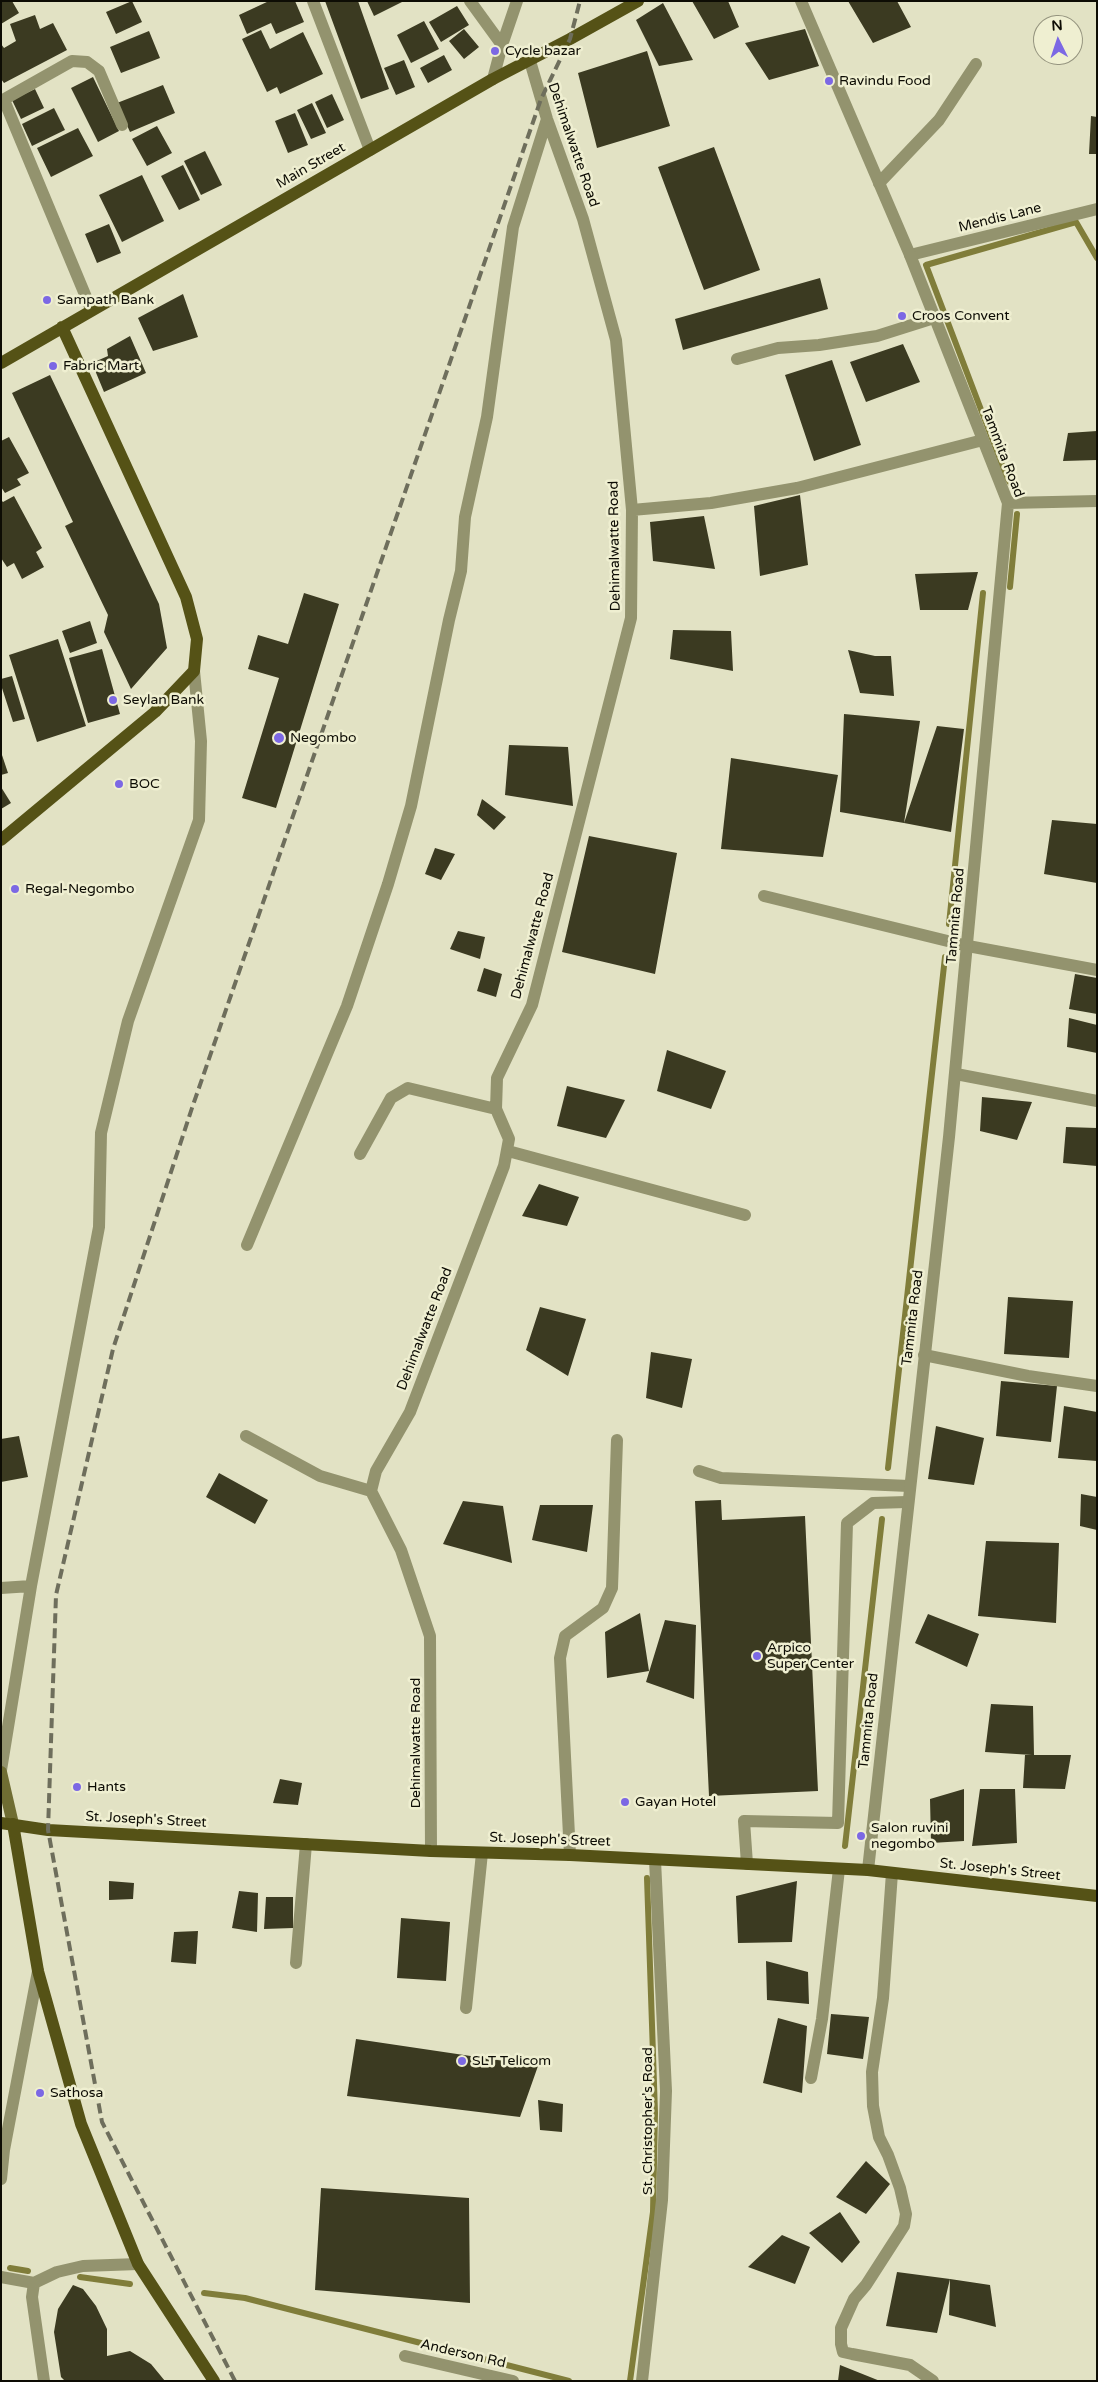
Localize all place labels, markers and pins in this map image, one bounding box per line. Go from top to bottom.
place label: Cycle bazar [505,43,581,59]
marker: Cycle bazar [489,45,501,57]
place label: Ravindu Food [839,73,931,89]
marker: Ravindu Food [823,75,835,87]
place label: Sampath Bank [57,292,154,308]
marker: Sampath Bank [41,294,53,306]
place label: Croos Convent [912,308,1010,324]
marker: Croos Convent [896,310,908,322]
place label: Fabric Mart [63,358,139,374]
marker: Fabric Mart [47,360,59,372]
place label: Seylan Bank [123,692,204,708]
marker: Seylan Bank [107,694,119,706]
place label: Negombo [290,730,357,746]
marker: Negombo [272,731,286,745]
place label: BOC [129,776,160,792]
marker: BOC [113,778,125,790]
place label: Regal-Negombo [25,881,134,897]
marker: Regal-Negombo [9,883,21,895]
place label: Arpico Super Center [767,1640,854,1672]
marker: Arpico Super Center [751,1650,763,1662]
place label: Hants [87,1779,126,1795]
marker: Hants [71,1781,83,1793]
place label: Gayan Hotel [635,1794,716,1810]
marker: Gayan Hotel [619,1796,631,1808]
place label: Salon ruvini negombo [871,1820,948,1852]
marker: Salon ruvini negombo [855,1830,867,1842]
place label: SLT Telicom [472,2053,551,2069]
marker: SLT Telicom [456,2055,468,2067]
place label: Sathosa [50,2085,103,2101]
marker: Sathosa [34,2087,46,2099]

